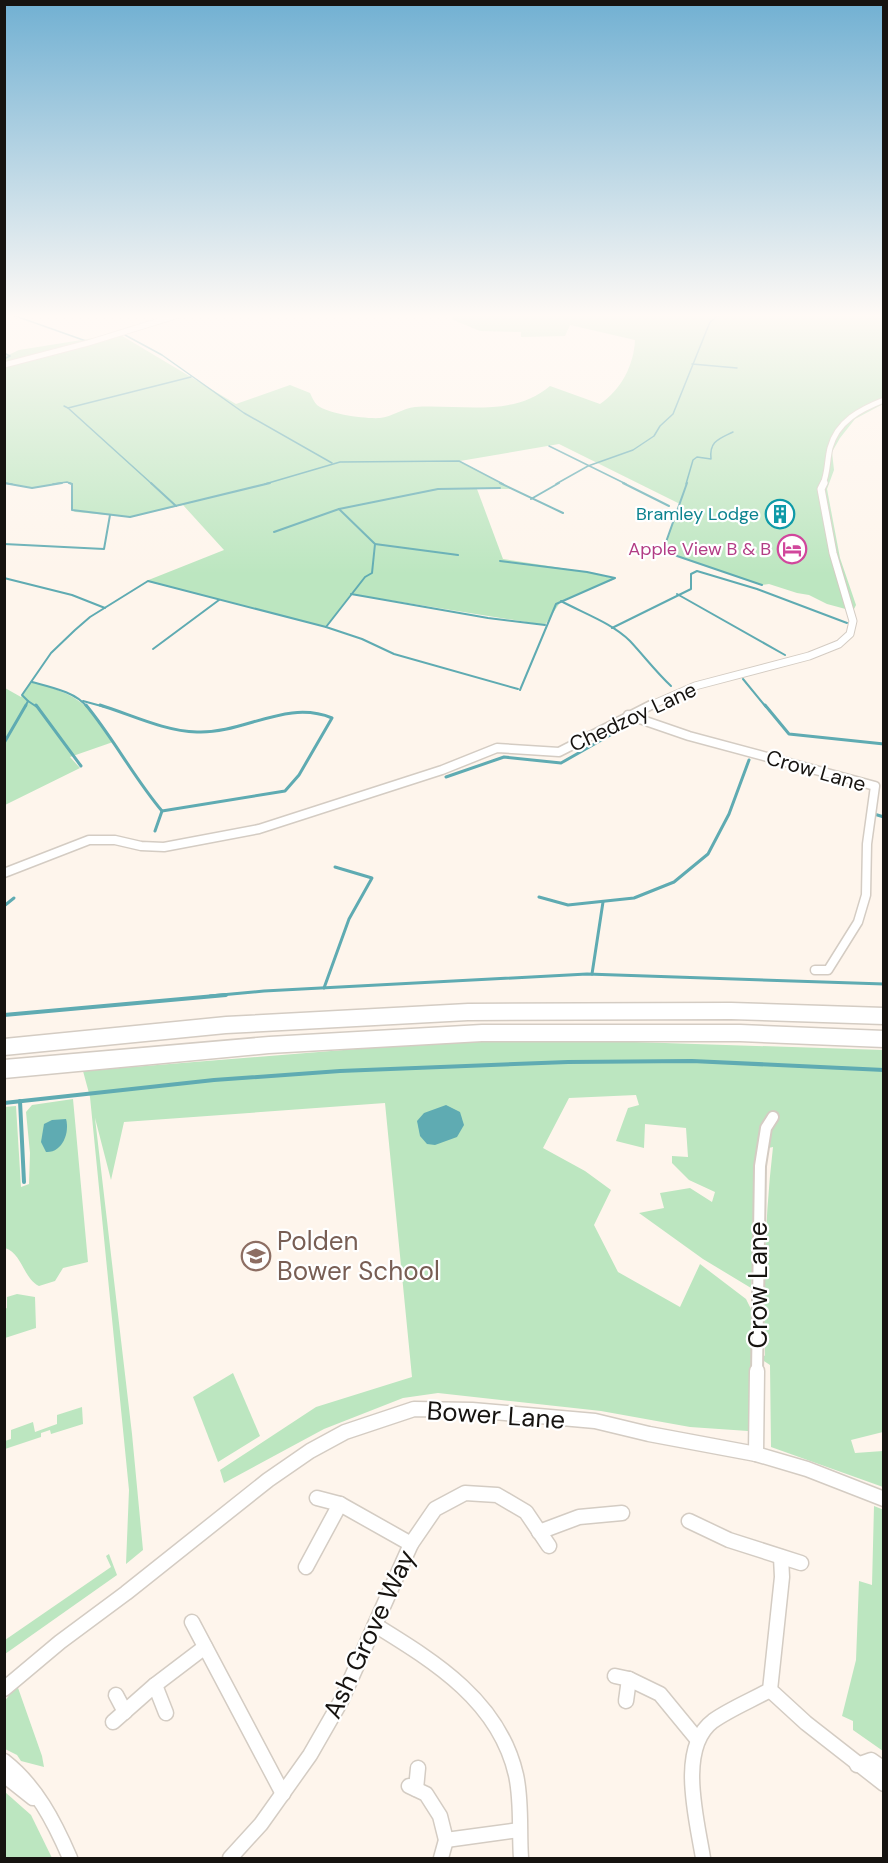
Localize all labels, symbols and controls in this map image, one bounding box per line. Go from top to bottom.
building icon: Bramley Lodge [764,498,796,530]
place label: Bramley Lodge [636,502,759,526]
hotel icon: Apple View B & B [776,533,808,565]
place label: Apple View B & B [628,537,771,561]
street label: Chedzoy Lane [565,675,701,759]
street label: Crow Lane [763,743,869,799]
street label: Crow Lane [741,1222,775,1348]
place label: Polden Bower School [277,1224,440,1288]
school or university icon: Polden Bower School [240,1240,272,1272]
street label: Bower Lane [426,1393,566,1437]
street label: Ash Grove Way [315,1544,423,1724]

